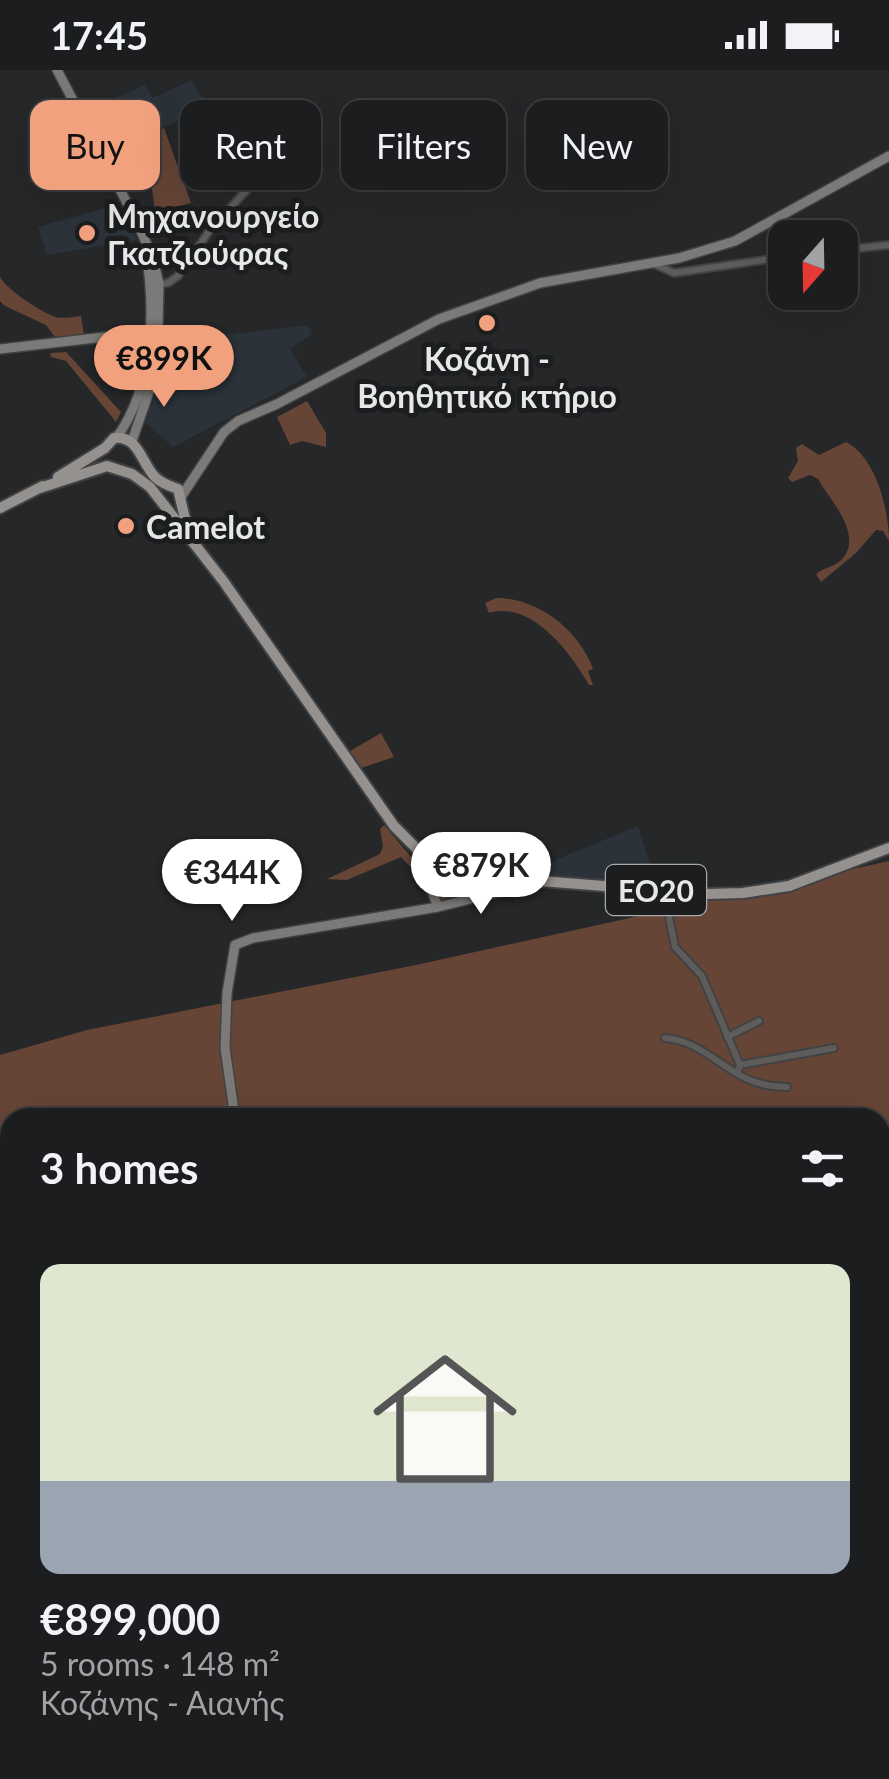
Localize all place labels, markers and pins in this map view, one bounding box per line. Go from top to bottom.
place label: Μηχανουργείο Γκατζιούφας [107,196,320,272]
marker: Μηχανουργείο Γκατζιούφας [76,222,98,244]
marker: Κοζάνη - Βοηθητικό κτήριο [476,312,498,334]
pin: €899K [94,325,234,410]
place label: Κοζάνη - Βοηθητικό κτήριο [357,339,617,415]
place label: Camelot [146,507,265,546]
marker: Camelot [115,515,137,537]
pin: €879K [411,832,551,917]
pin: €344K [162,839,302,924]

